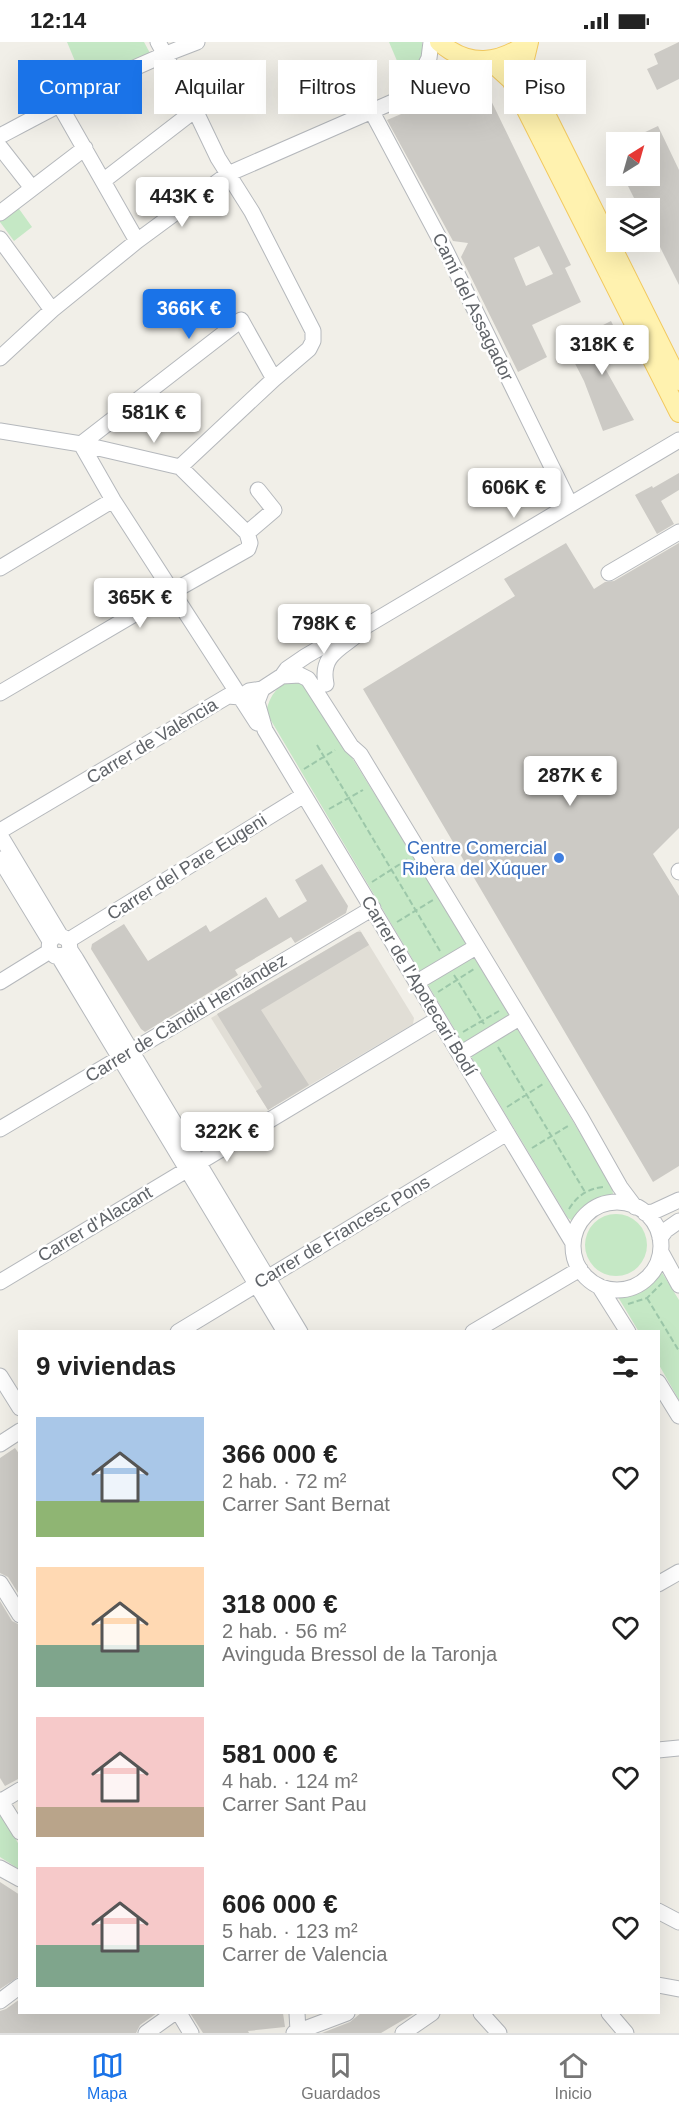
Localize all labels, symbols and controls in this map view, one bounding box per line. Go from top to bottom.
text: 12:14 [30,8,86,33]
chip: Comprar [18,60,142,114]
chip: Alquilar [154,60,266,114]
chip: Filtros [278,60,377,114]
chip: Nuevo [389,60,492,114]
chip: Piso [504,60,586,114]
north arrow [606,132,660,186]
map controls [606,132,660,252]
pin: 443K € [133,177,231,228]
text: 443K € [150,185,214,207]
button: layers [606,198,660,252]
street label: Camí del Assagador [428,230,518,384]
pin: 366K € [140,289,238,340]
text: 366K € [157,297,221,319]
pin: 318K € [553,325,651,376]
text: 318K € [570,333,634,355]
pin: 581K € [105,393,203,444]
text: 581K € [122,401,186,423]
pin: 606K € [465,468,563,519]
text: 606K € [482,476,546,498]
pin: 365K € [91,578,189,629]
text: 365K € [108,586,172,608]
pin: 798K € [275,604,373,655]
text: 798K € [292,612,356,634]
street label: Carrer de València [83,694,222,788]
pin: 287K € [521,756,619,807]
text: 287K € [538,764,602,786]
street label: Carrer del Pare Eugeni [104,810,270,924]
place label: Centre Comercial Ribera del Xúquer [402,838,547,879]
marker: Centre Comercial Ribera del Xúquer [552,851,566,865]
street label: Carrer de l'Apotecari Bodí [357,892,481,1080]
street label: Carrer de Càndid Hernández [82,950,290,1086]
pin: 322K € [178,1112,276,1163]
text: 322K € [195,1120,259,1142]
street label: Carrer de Francesc Pons [251,1172,433,1292]
street label: Carrer d'Alacant [34,1182,156,1266]
icon: filters [609,1350,642,1383]
text: 9 viviendas [36,1351,176,1381]
text: 366 000 € [222,1439,338,1469]
icon: home [84,1441,156,1513]
icon: heart [609,1461,642,1494]
text: 2 hab. · 72 m² [222,1470,347,1492]
text: Carrer Sant Bernat [222,1493,390,1515]
text: 318 000 € [222,1589,338,1619]
icon: home [84,1591,156,1663]
icon: heart [609,1611,642,1644]
text: 2 hab. · 56 m² [222,1620,347,1642]
text: Avinguda Bressol de la Taronja [222,1643,497,1665]
text: 581 000 € [222,1739,338,1769]
icon: home [84,1741,156,1813]
icon: heart [609,1761,642,1794]
text: 4 hab. · 124 m² [222,1770,358,1792]
text: Carrer Sant Pau [222,1793,367,1815]
text: 606 000 € [222,1889,338,1919]
icon: home [84,1891,156,1963]
icon: heart [609,1911,642,1944]
text: 5 hab. · 123 m² [222,1920,358,1942]
text: Carrer de Valencia [222,1943,387,1965]
tab: Mapa [87,2049,127,2103]
tab: Guardados [301,2049,380,2103]
tab: Inicio [555,2049,592,2103]

